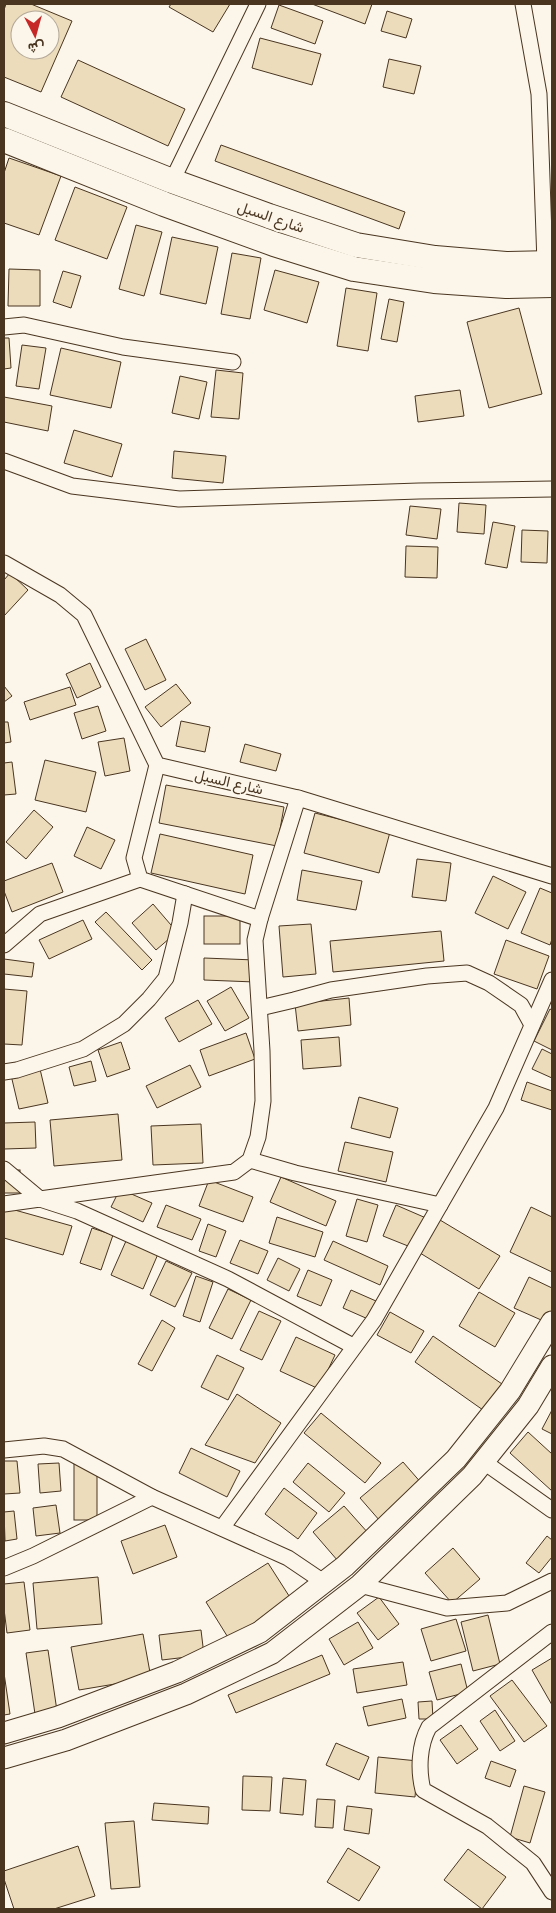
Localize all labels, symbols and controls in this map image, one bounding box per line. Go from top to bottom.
north arrow [10,10,60,60]
text: ش [27,38,46,57]
street label: شارع السبل [235,197,307,239]
street label: شارع السبل [193,765,265,801]

